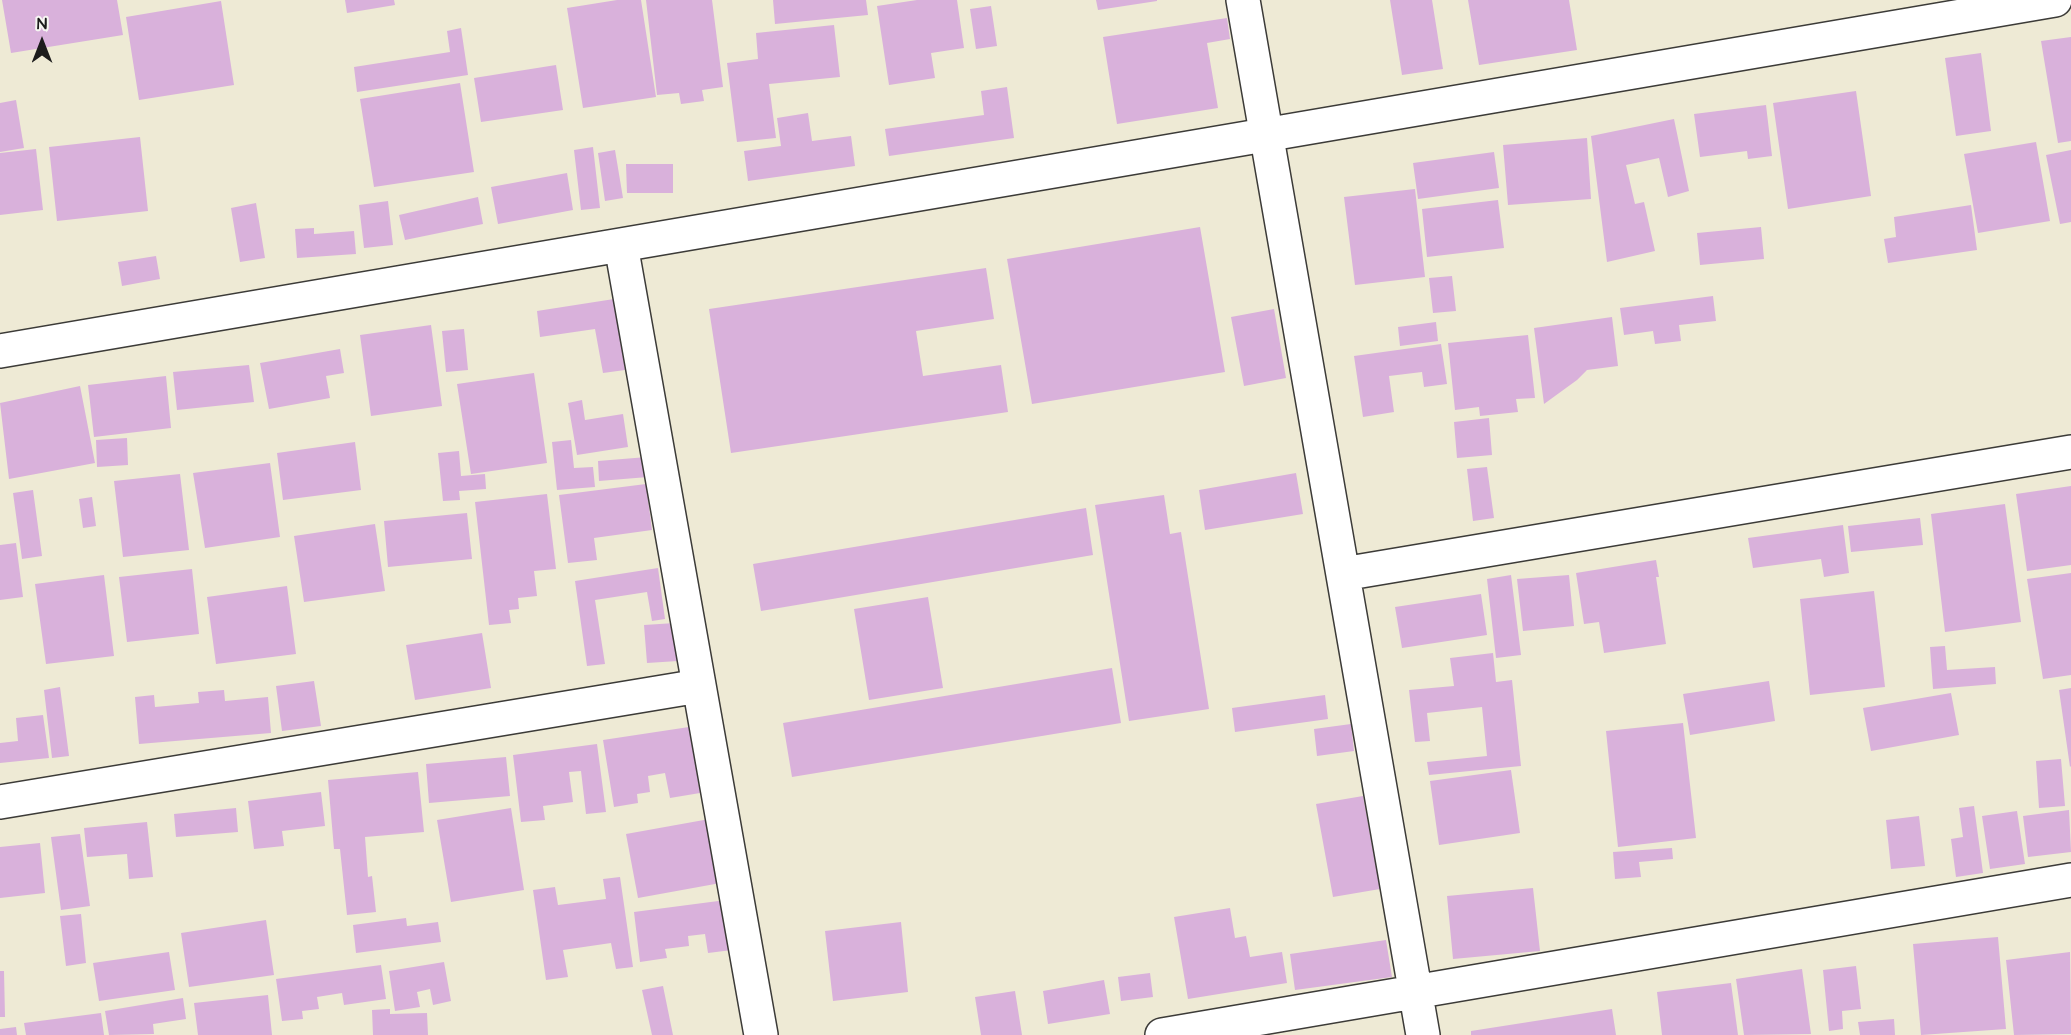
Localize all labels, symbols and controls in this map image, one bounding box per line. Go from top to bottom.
north arrow [12,12,72,72]
text: N [37,13,47,35]

